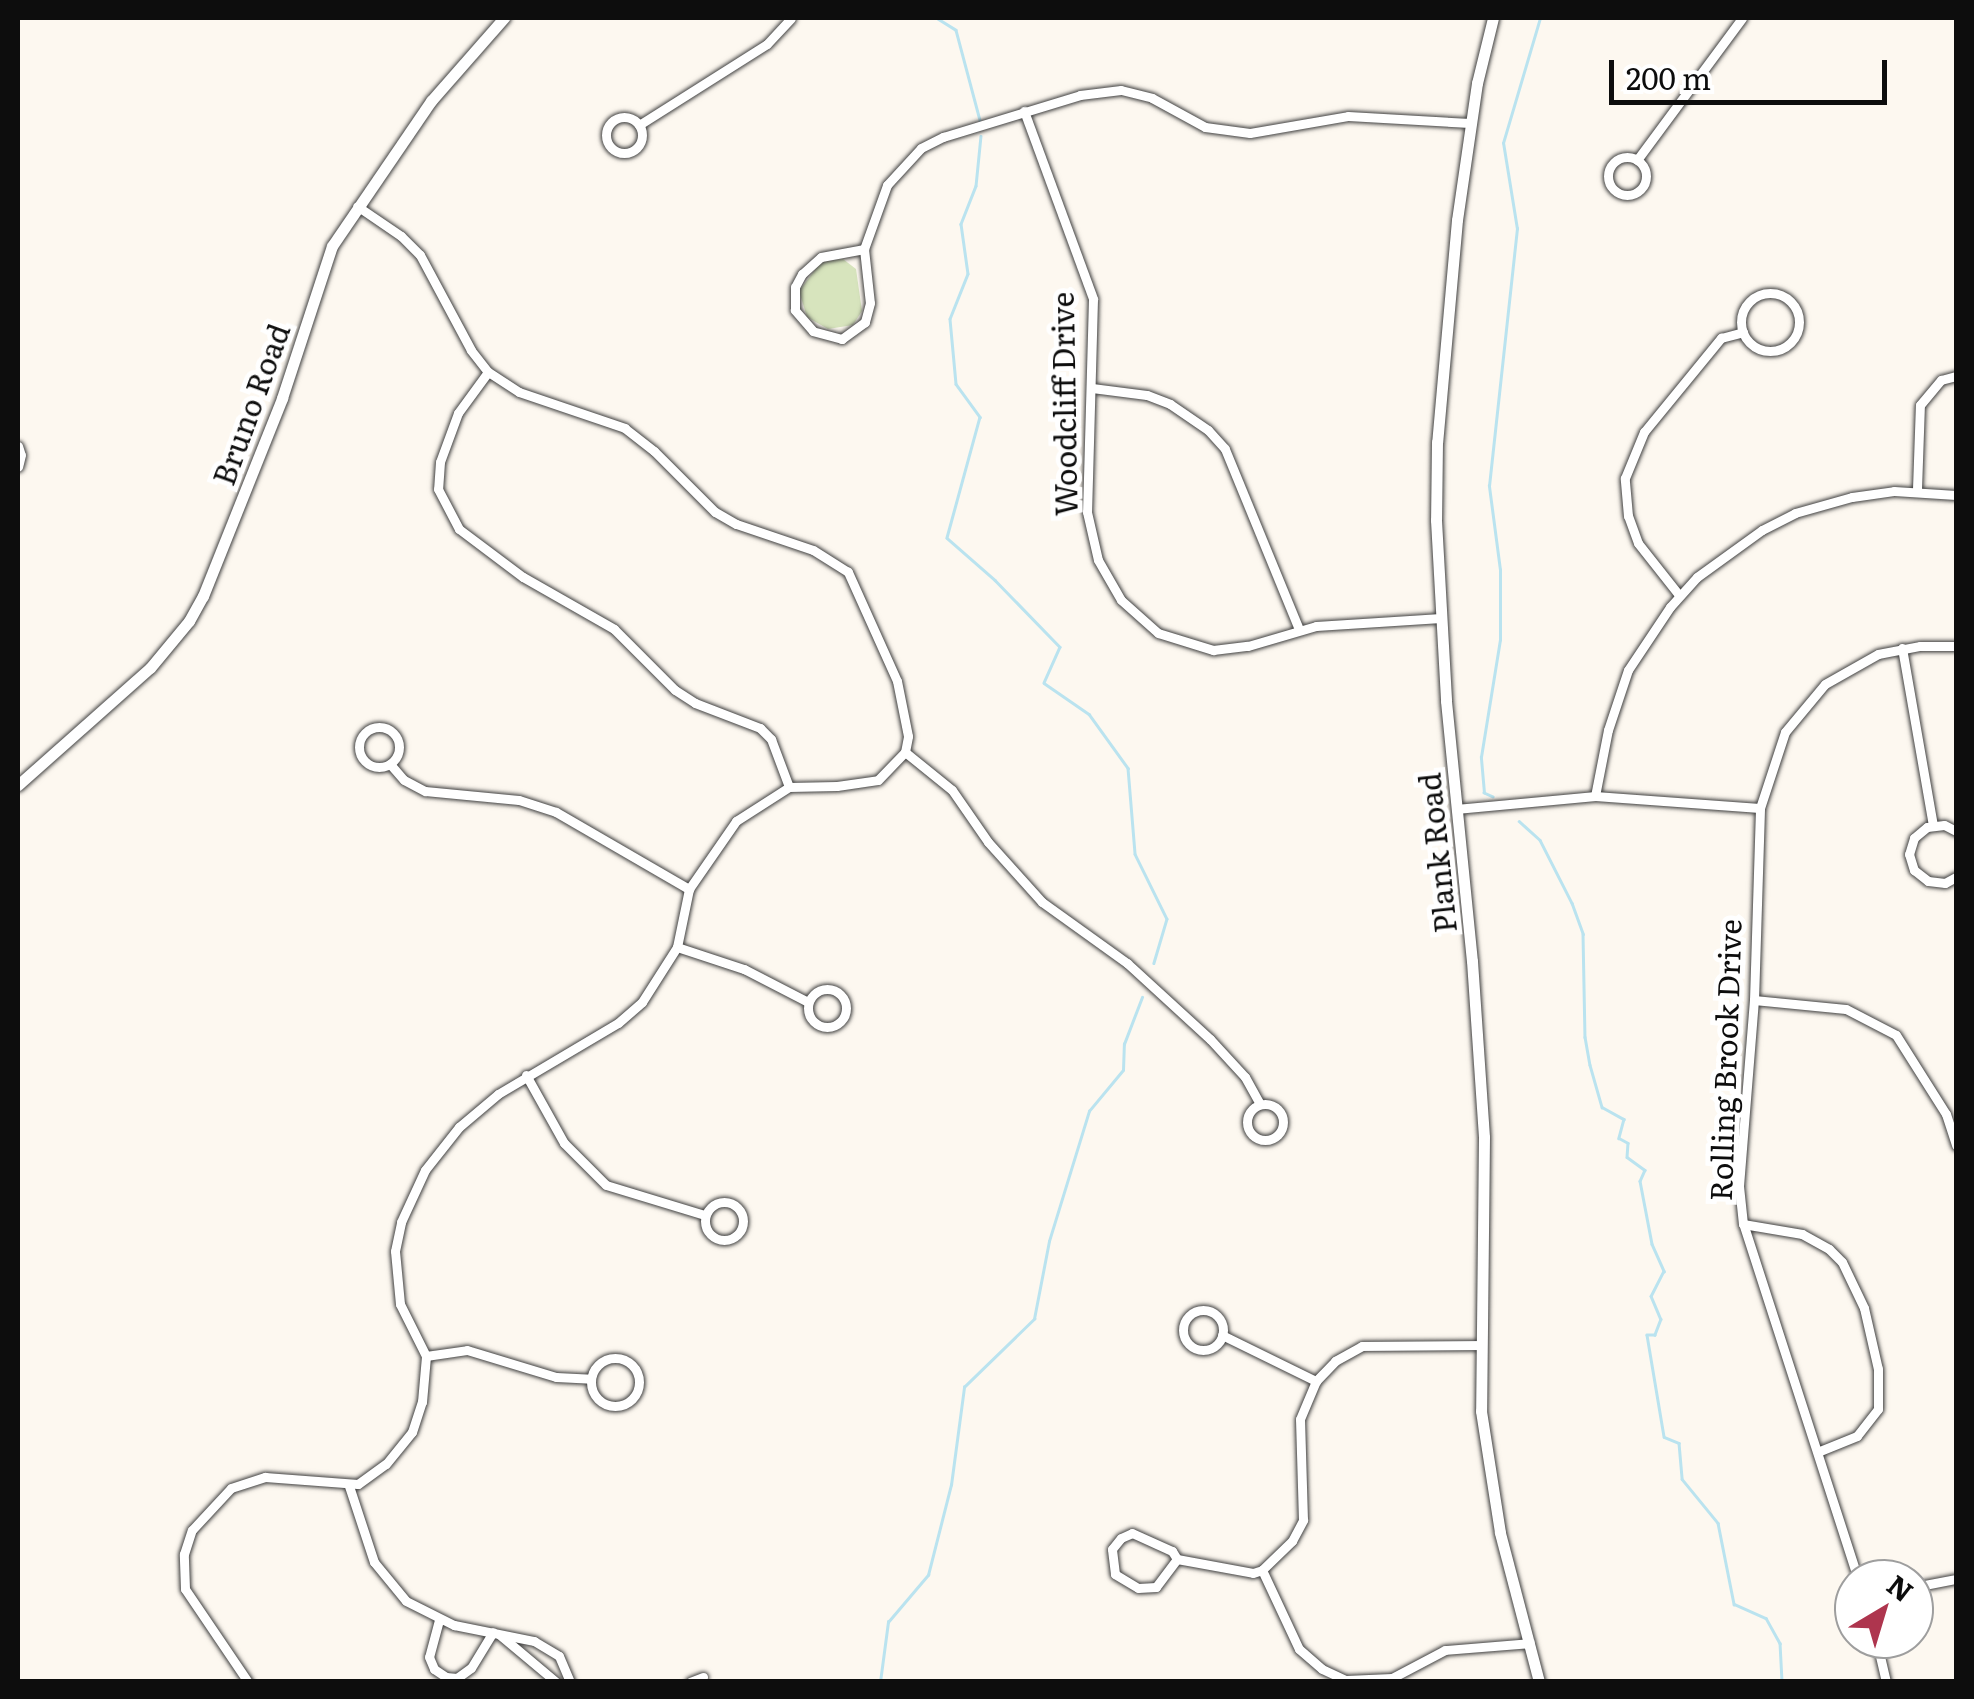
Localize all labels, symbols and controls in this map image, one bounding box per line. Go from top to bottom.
scale bar [1614,40,1892,102]
text: 200 m [1626,55,1711,99]
street label: Woodcliff Drive [1043,291,1083,517]
street label: Bruno Road [204,318,296,490]
street label: Plank Road [1410,771,1462,935]
street label: Rolling Brook Drive [1701,918,1747,1202]
north arrow [1834,1559,1934,1659]
text: N [1879,1563,1923,1611]

